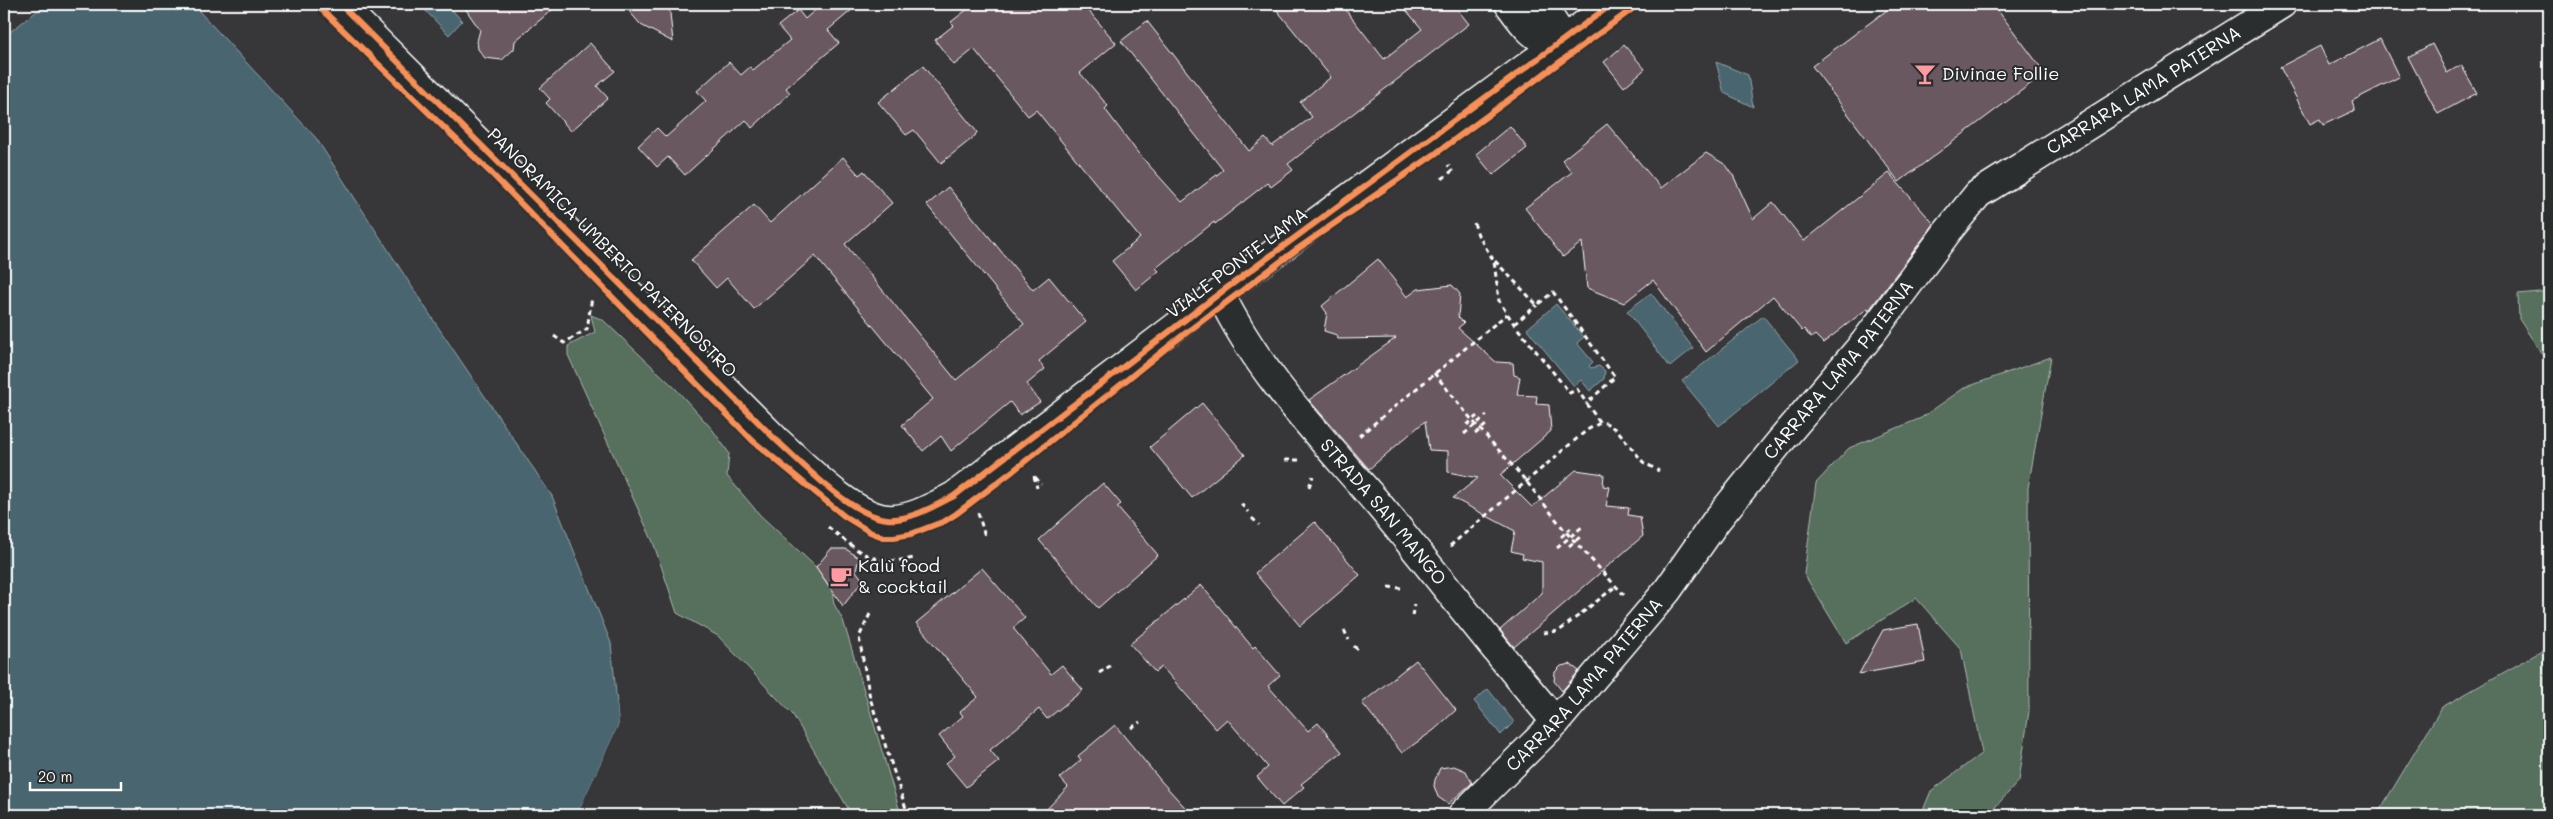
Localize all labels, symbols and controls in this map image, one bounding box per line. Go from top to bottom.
street label: CARRARA LAMA PATERNA [2042,20,2245,159]
bar icon: Divinae Follie [1912,61,1938,87]
place label: Divinae Follie [1942,61,2059,85]
street label: PANORAMICA UMBERTO PATERNOSTRO [483,122,743,382]
street label: VIALE PONTE LAMA [1161,201,1312,323]
street label: CARRARA LAMA PATERNA [1758,275,1918,464]
street label: STRADA SAN MANGO [1316,433,1452,590]
place label: Kalù food & cocktail [858,553,947,598]
cafe icon: Kalù food & cocktail [828,563,854,589]
street label: CARRARA LAMA PATERNA [1500,592,1667,776]
scale bar [30,759,121,791]
text: 20 m [38,766,72,786]

